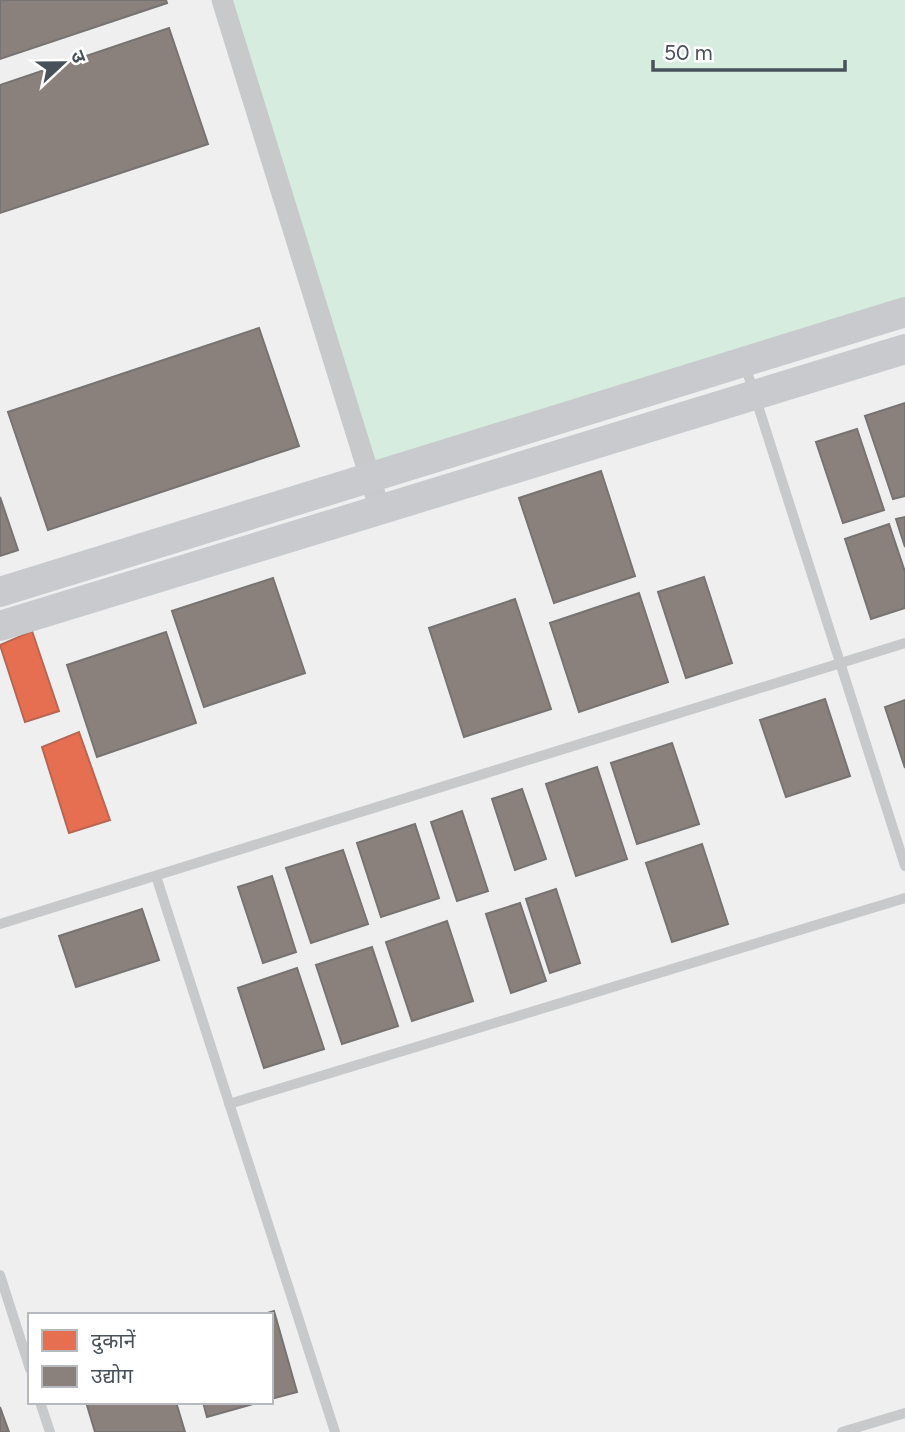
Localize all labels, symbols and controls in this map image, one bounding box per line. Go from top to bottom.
north arrow [28,28,98,98]
scale bar [653,28,846,72]
text: 50 m [664,40,713,65]
text: उ [66,47,91,67]
legend [28,1313,273,1404]
text: दुकानें [91,1328,136,1355]
text: उद्योग [91,1363,134,1388]

